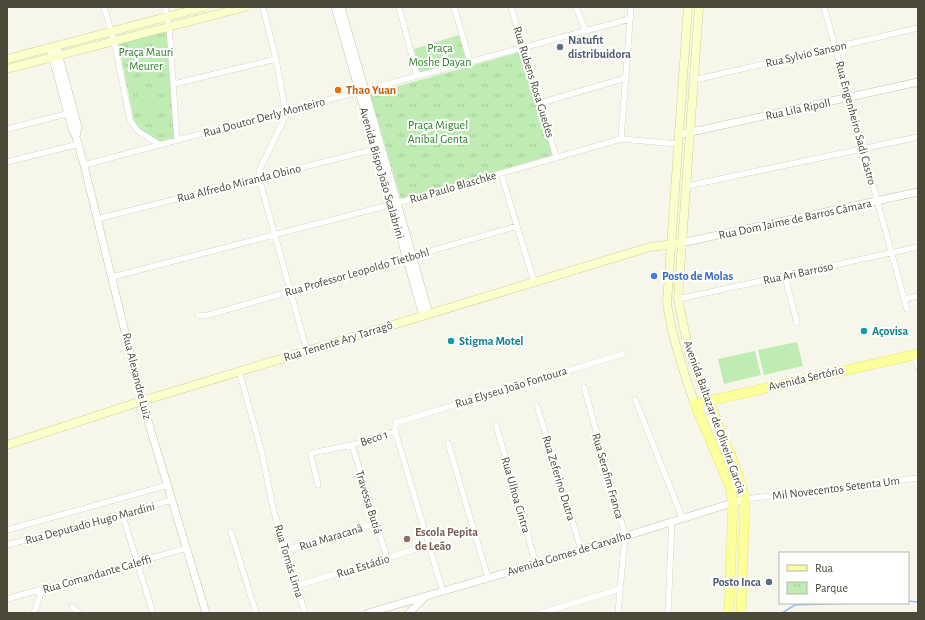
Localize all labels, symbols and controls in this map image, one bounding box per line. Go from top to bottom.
street label: Rua Rubens Rosa Guedes [511,25,557,139]
place label: Natufit distribuidora [568,34,631,60]
street label: Rua Sylvio Sanson [764,39,848,70]
park label: Praça Moshe Dayan [408,42,472,69]
marker: Natufit distribuidora [555,42,565,52]
park label: Praça Mauri Meurer [118,46,174,72]
street label: Rua Engenheiro Sadi Castro [834,60,878,186]
place label: Thao Yuan [346,84,396,96]
marker: Thao Yuan [333,85,343,95]
street label: Rua Doutor Derly Monteiro [202,95,326,140]
street label: Rua Lila Ripoll [764,96,832,122]
street label: Avenida Bispo João Scalabrini [357,106,407,240]
park label: Praça Miguel Aníbal Genta [408,119,469,145]
street label: Rua Alfredo Miranda Obino [176,162,302,204]
street label: Rua Paulo Blaschke [408,169,498,205]
street label: Rua Dom Jaime de Barros Câmara [718,197,873,241]
street label: Rua Professor Leopoldo Tietbohl [283,246,431,298]
street label: Rua Ari Barroso [762,260,834,286]
place label: Posto de Molas [662,270,734,282]
marker: Posto de Molas [649,271,659,281]
street label: Rua Tenente Ary Tarragô [282,319,394,364]
place label: Açovisa [872,325,908,337]
marker: Açovisa [859,326,869,336]
street label: Rua Alexandre Luiz [120,332,154,421]
place label: Stigma Motel [459,335,523,347]
marker: Stigma Motel [446,336,456,346]
street label: Avenida Baltazar de Oliveira Garcia [682,339,748,495]
street label: Avenida Sertório [767,363,845,392]
street label: Rua Elyseu João Fontoura [454,364,569,411]
street label: Beco 1 [359,428,389,448]
street label: Rua Serafim Franca [590,432,626,521]
street label: Rua Zeferino Dutra [540,434,578,522]
street label: Rua Ulhoa Cintra [499,456,533,535]
street label: Travessa Butiá [354,469,385,536]
street label: Mil Novecentos Setenta Um [772,474,900,502]
street label: Rua Deputado Hugo Mardini [24,500,156,546]
street label: Rua Maracanã [298,522,365,552]
street label: Rua Tomás Lima [272,523,306,599]
place label: Escola Pepita de Leão [415,526,478,552]
street label: Avenida Gomes de Carvalho [505,528,633,578]
marker: Escola Pepita de Leão [402,534,412,544]
street label: Rua Estádio [335,552,391,580]
legend [779,552,909,604]
street label: Rua Comandante Caleffi [41,553,153,595]
text: Rua [815,562,834,574]
place label: Posto Inca [712,576,761,588]
marker: Posto Inca [764,577,774,587]
text: Parque [815,582,848,594]

